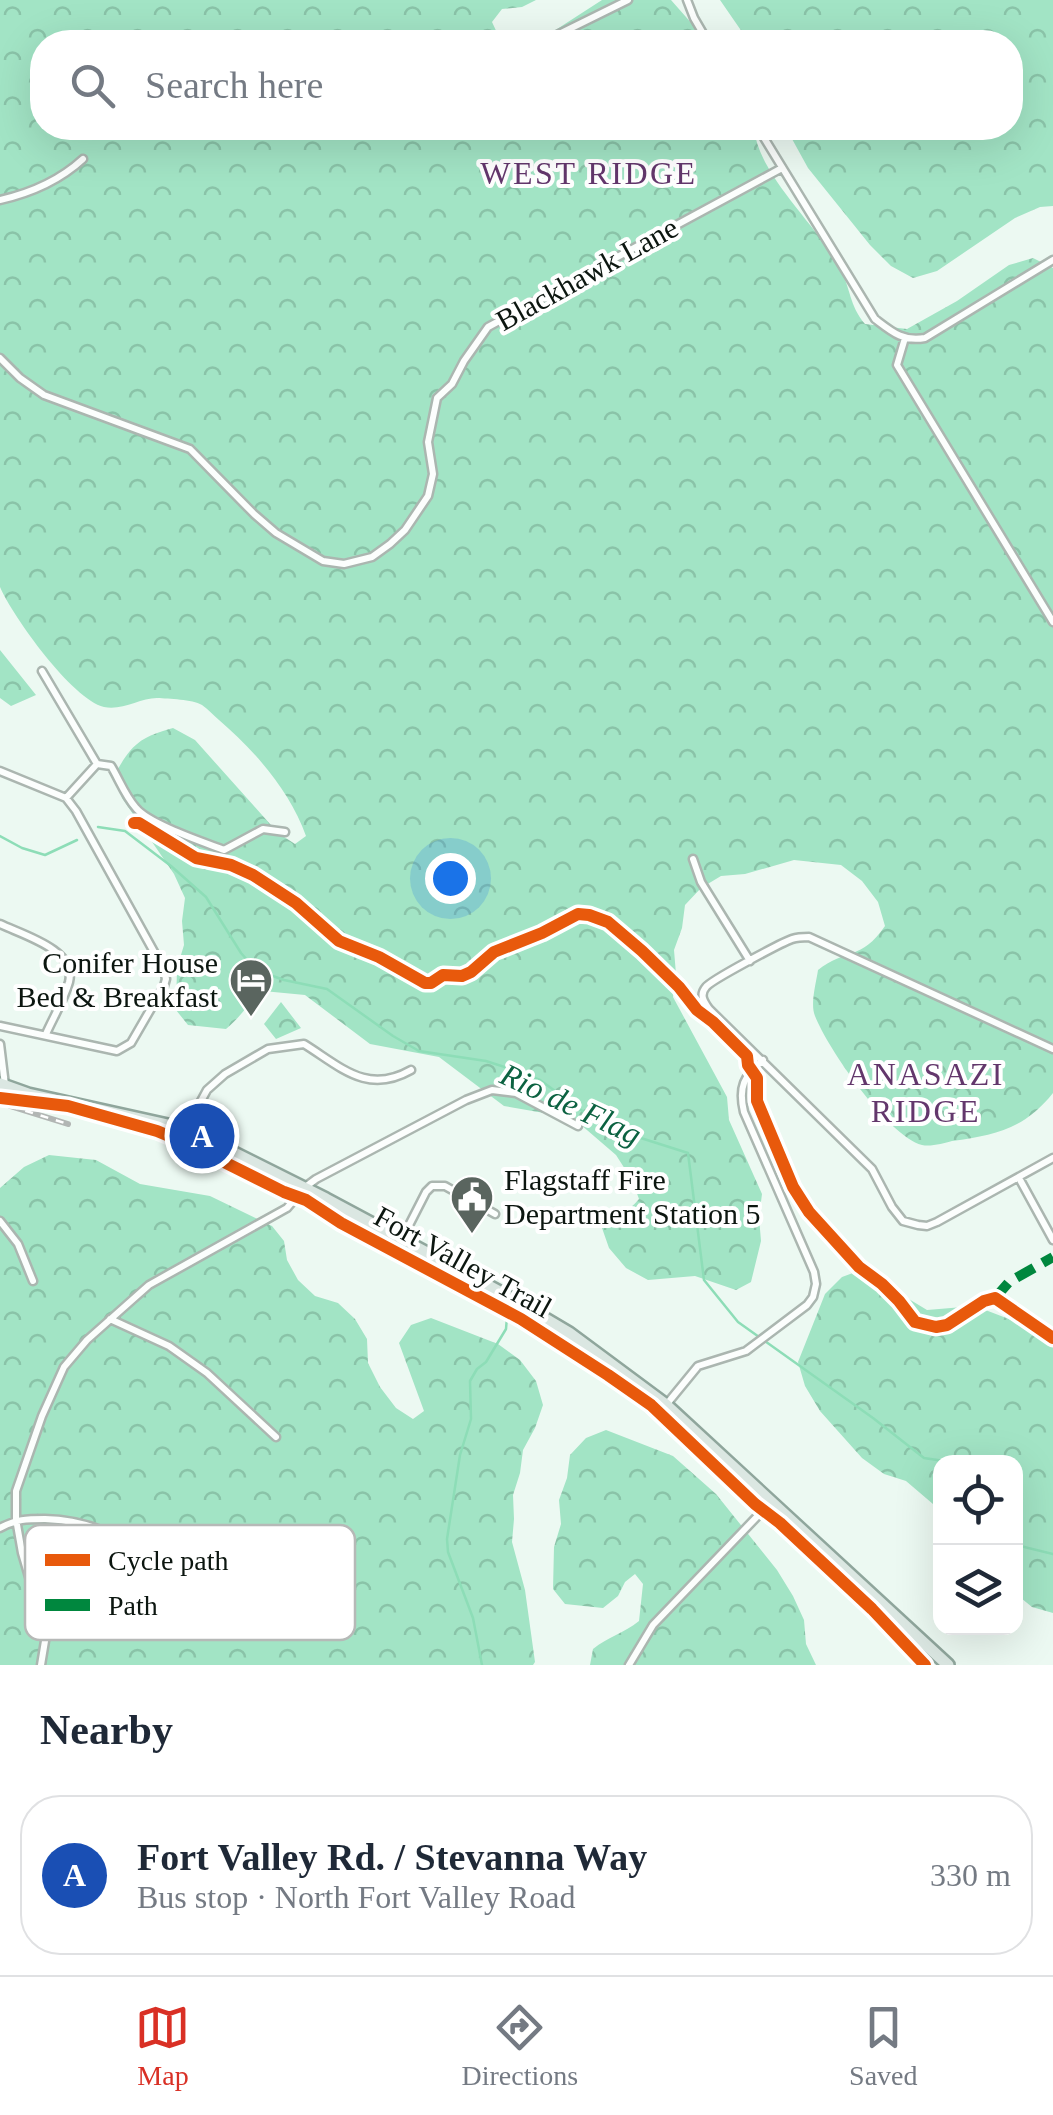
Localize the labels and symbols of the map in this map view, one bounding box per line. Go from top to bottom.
district label: WEST RIDGE [480,155,698,191]
street label: Blackhawk Lane [490,210,683,337]
your location [425,853,476,904]
place label: Conifer House Bed & Breakfast [16,946,219,1013]
hotel icon: Conifer House Bed & Breakfast [228,957,274,1018]
water label: Rio de Flag [494,1055,647,1152]
district label: ANASAZI RIDGE [847,1056,1005,1129]
pin: A [170,1098,234,1174]
place label: Flagstaff Fire Department Station 5 [504,1163,761,1230]
public building icon: Flagstaff Fire Department Station 5 [449,1174,495,1235]
street label: Fort Valley Trail [369,1199,558,1324]
legend [25,1525,355,1640]
text: Cycle path [108,1545,229,1576]
text: Path [108,1590,158,1621]

